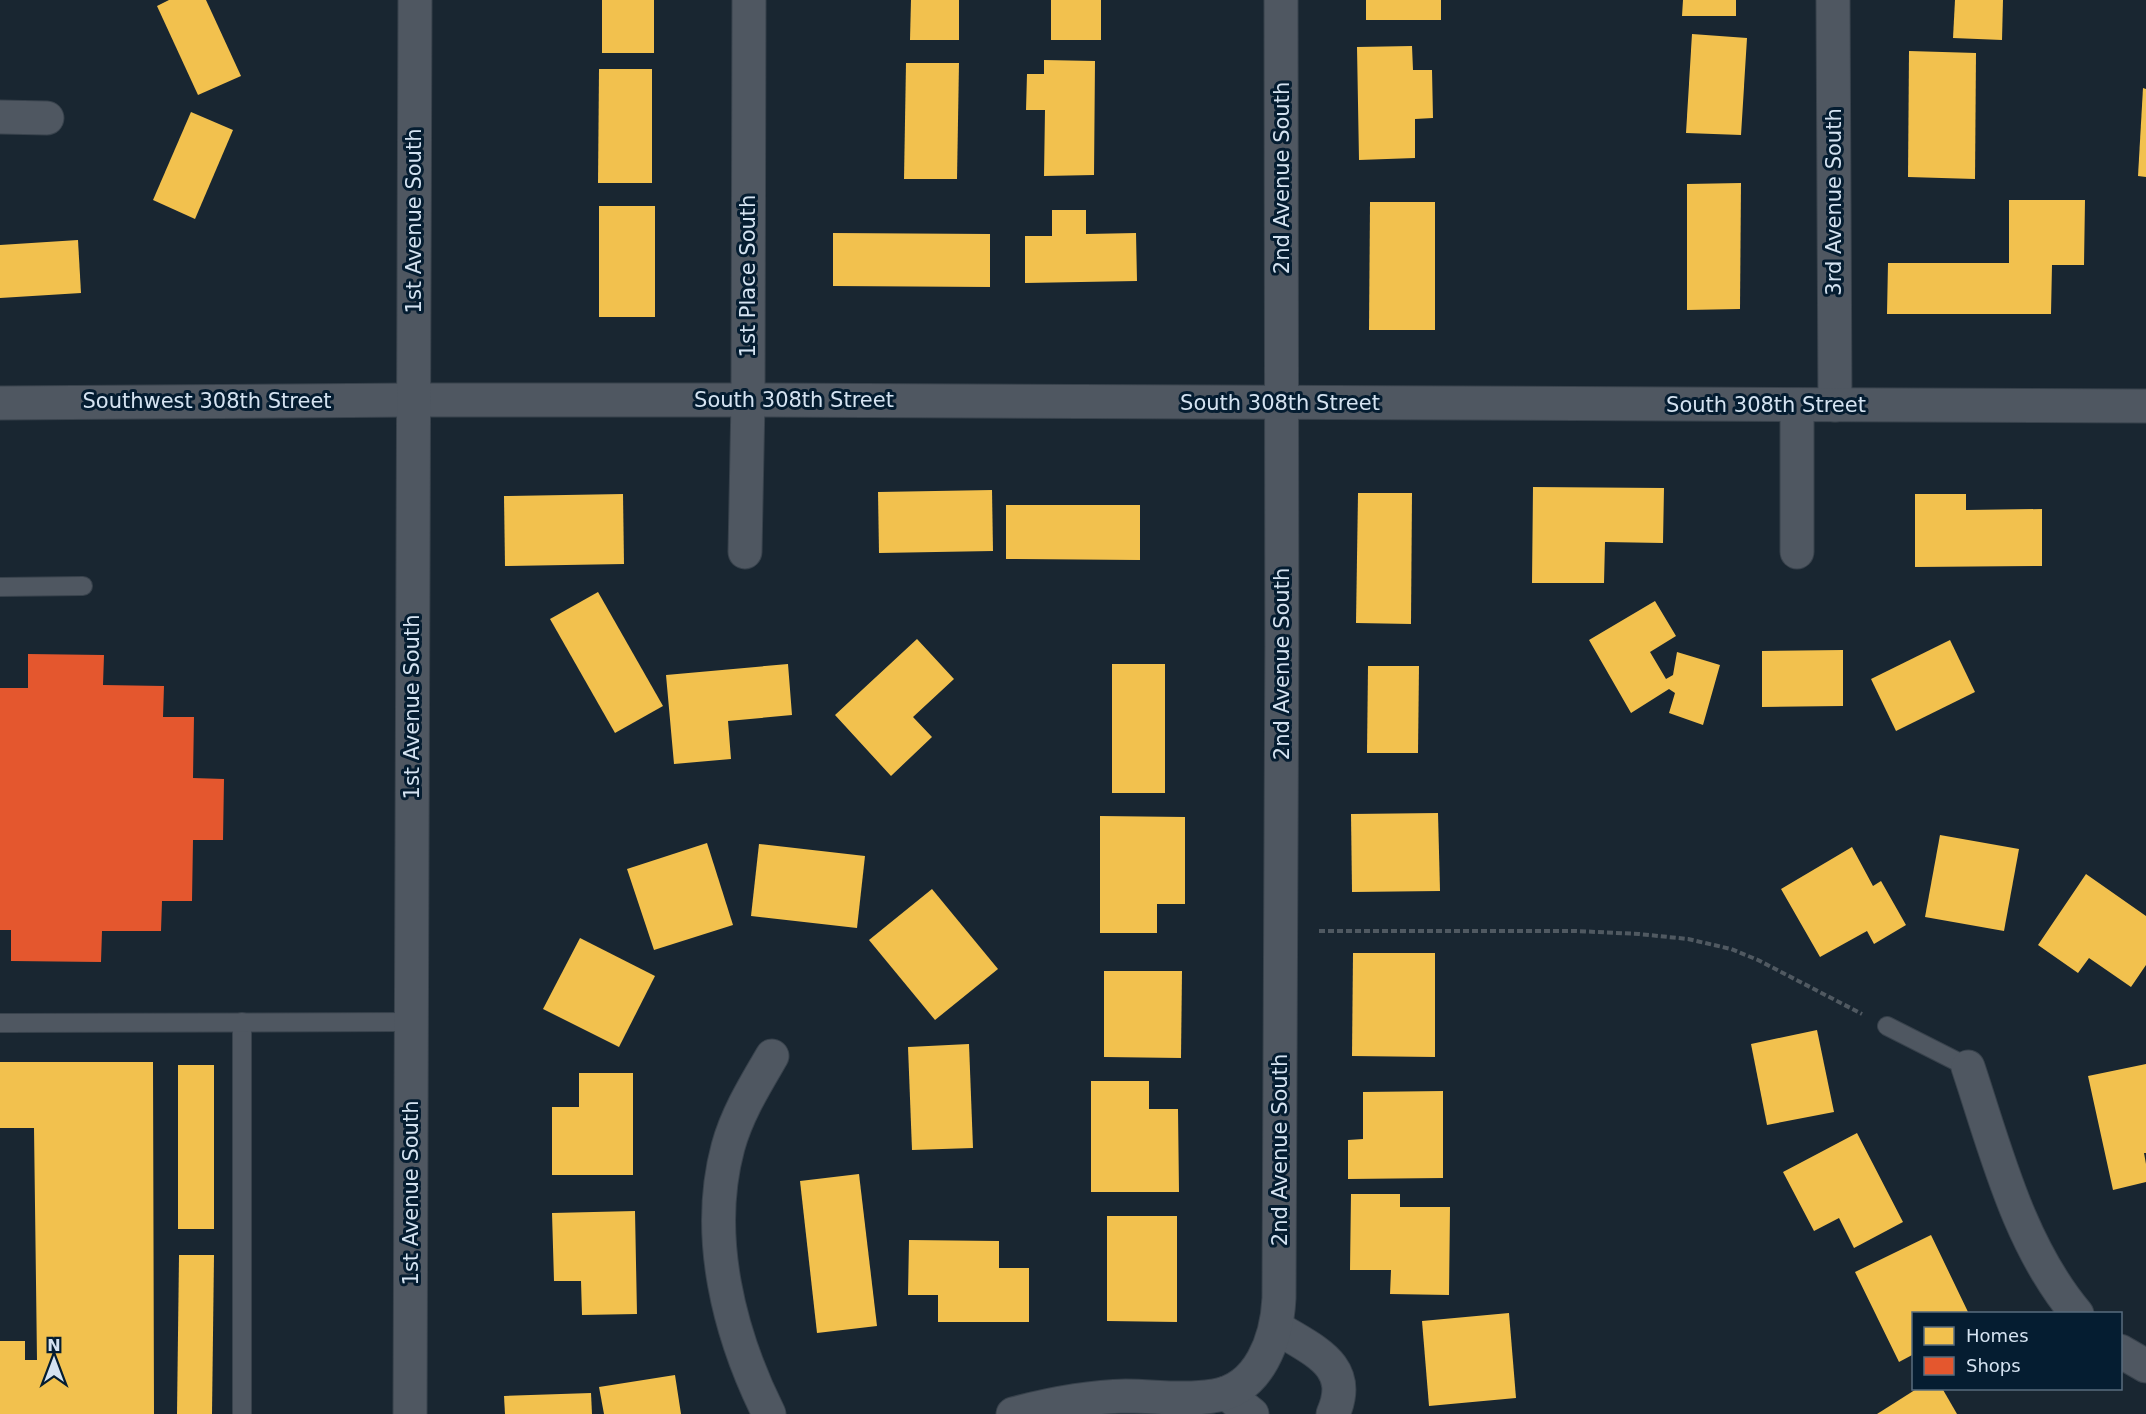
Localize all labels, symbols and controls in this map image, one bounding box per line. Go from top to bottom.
street label: 2nd Avenue South [1270,82,1294,274]
street label: 3rd Avenue South [1822,108,1846,296]
street label: 1st Avenue South [402,129,426,313]
street label: 1st Place South [736,195,760,357]
street label: South 308th Street [694,388,894,412]
street label: Southwest 308th Street [82,389,332,413]
street label: South 308th Street [1180,391,1380,415]
street label: South 308th Street [1666,393,1866,417]
street label: 2nd Avenue South [1270,568,1294,760]
street label: 1st Avenue South [400,615,424,799]
street label: 2nd Avenue South [1268,1054,1292,1246]
street label: 1st Avenue South [399,1101,423,1285]
legend [1912,1312,2122,1390]
text: Homes [1966,1325,2029,1346]
north arrow [24,1330,84,1390]
text: N [47,1336,61,1355]
text: Shops [1966,1355,2021,1376]

